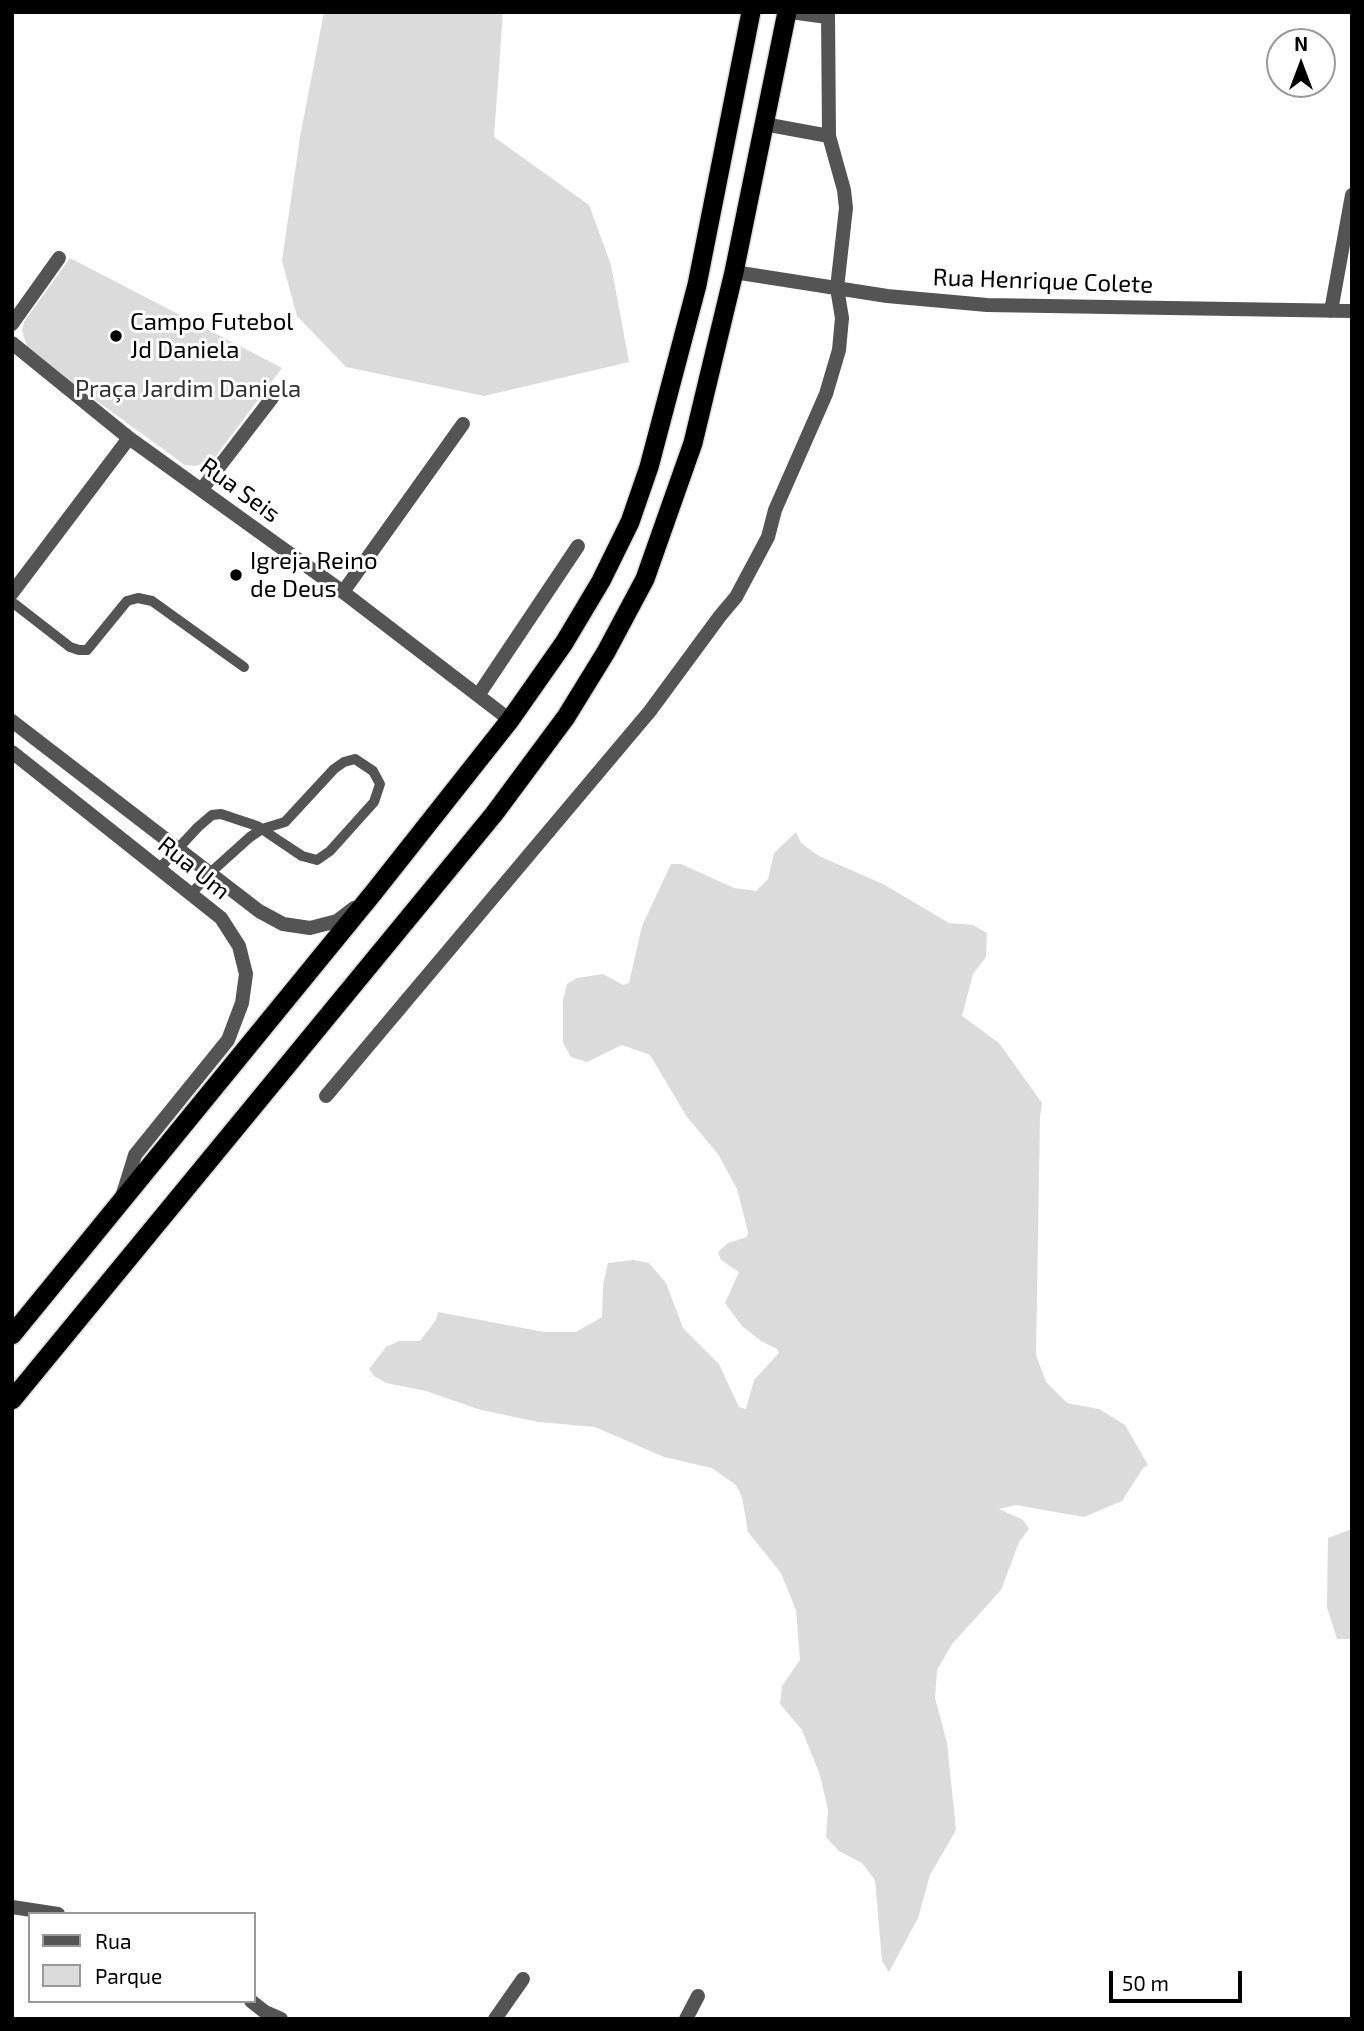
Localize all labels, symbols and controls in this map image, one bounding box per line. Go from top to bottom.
north arrow [1266,28,1336,98]
text: N [1294,32,1308,55]
street label: Rua Henrique Colete [932,263,1154,299]
place label: Campo Futebol Jd Daniela [130,308,293,364]
marker: Campo Futebol Jd Daniela [108,328,124,344]
park label: Praça Jardim Daniela [75,375,301,403]
street label: Rua Seis [195,451,285,529]
place label: Igreja Reino de Deus [250,547,378,603]
marker: Igreja Reino de Deus [228,567,244,583]
street label: Rua Um [152,830,236,906]
legend [28,1912,256,2003]
text: Rua [95,1928,131,1953]
scale bar [1112,1958,1245,2002]
text: Parque [95,1963,162,1988]
text: 50 m [1122,1970,1169,1995]

